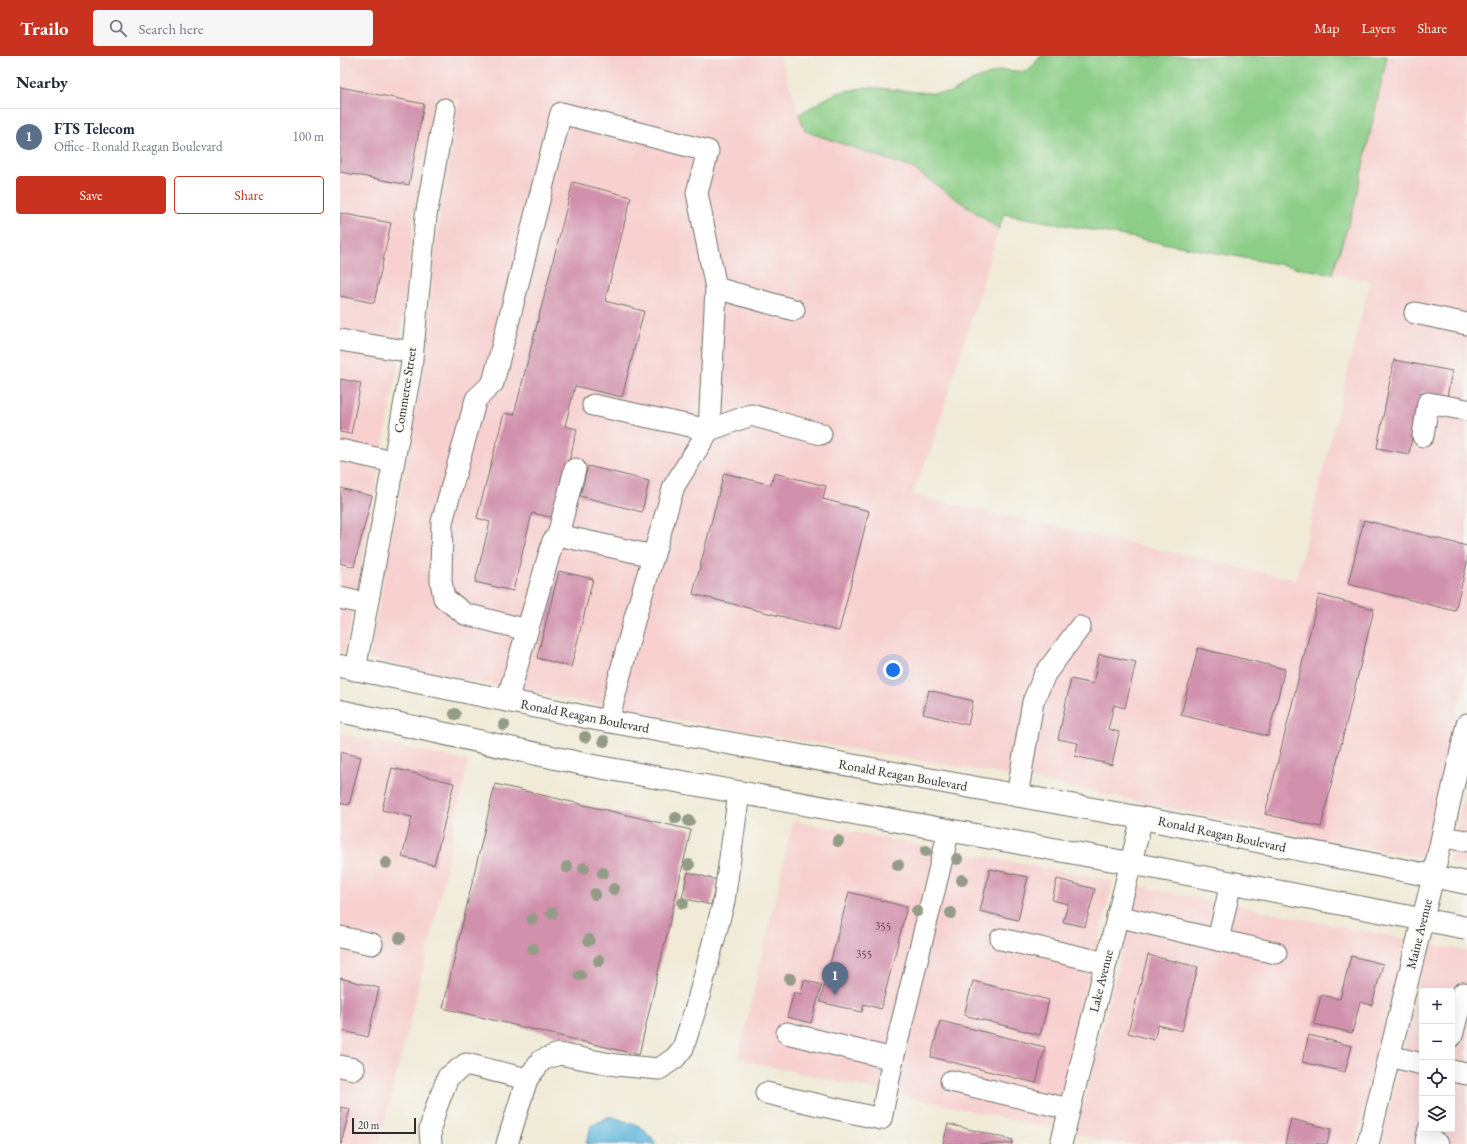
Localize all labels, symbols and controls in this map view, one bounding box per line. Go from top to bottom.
search box [93,10,373,46]
text: Trailo [20,16,69,41]
icon: search [107,17,129,39]
text: Search here [139,19,204,38]
text: Map [1314,19,1339,37]
text: Layers [1361,19,1396,37]
text: Share [1418,19,1447,37]
text: Nearby [16,71,68,93]
text: FTS Telecom [54,119,135,138]
text: 1 [26,128,32,145]
text: 100 m [293,128,324,145]
text: Office · Ronald Reagan Boulevard [54,138,223,155]
button: Save [16,176,166,214]
button: Share [174,176,324,214]
street label: Commerce Street [390,346,420,434]
your location [883,660,903,680]
street label: Ronald Reagan Boulevard [519,695,651,737]
street label: Ronald Reagan Boulevard [837,755,969,795]
street label: Ronald Reagan Boulevard [1156,812,1288,856]
street label: Maine Avenue [1402,897,1436,971]
house number: 355 [875,919,891,933]
house number: 355 [856,947,872,961]
street label: Lake Avenue [1085,948,1117,1014]
pin: 1 [822,962,848,995]
map controls [1419,988,1455,1132]
button: + [1419,988,1455,1024]
button: − [1419,1024,1455,1060]
button: locate [1419,1060,1455,1096]
button: layers [1419,1096,1455,1132]
scale bar [352,1116,416,1135]
text: 20 m [358,1118,379,1132]

